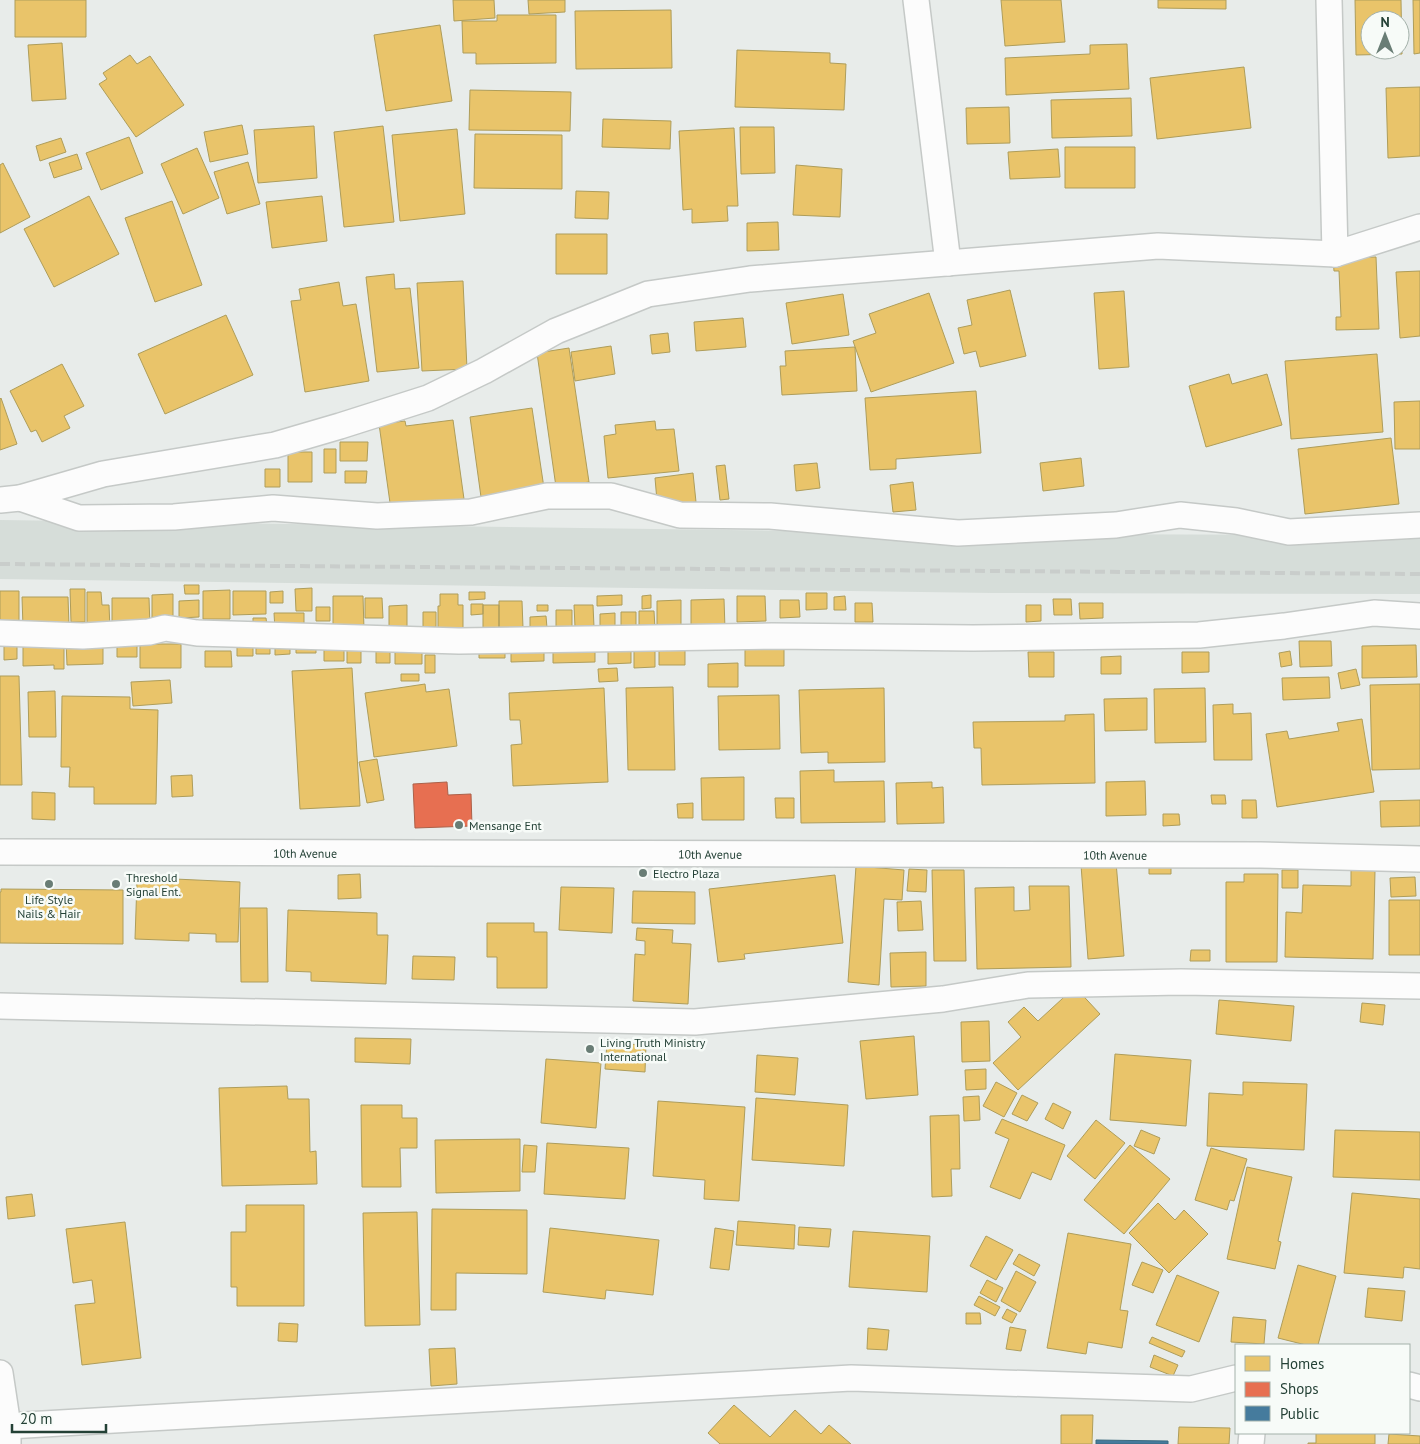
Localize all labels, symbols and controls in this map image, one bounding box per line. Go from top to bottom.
north arrow [1360,10,1410,60]
text: N [1380,13,1390,31]
place label: Mensange Ent [469,818,542,833]
marker: Mensange Ent [453,819,465,831]
street label: 10th Avenue [273,845,337,860]
street label: 10th Avenue [678,846,742,861]
street label: 10th Avenue [1083,847,1147,862]
place label: Electro Plaza [653,866,720,881]
marker: Electro Plaza [637,867,649,879]
place label: Threshold Signal Ent. [126,870,181,899]
marker: Life Style Nails & Hair [43,878,55,890]
marker: Threshold Signal Ent. [110,878,122,890]
place label: Life Style Nails & Hair [17,892,81,921]
place label: Living Truth Ministry International [600,1035,706,1064]
marker: Living Truth Ministry International [584,1043,596,1055]
legend [1235,1344,1410,1434]
text: Homes [1280,1354,1324,1373]
text: Shops [1280,1379,1319,1398]
scale bar [12,1402,106,1434]
text: Public [1280,1404,1319,1423]
text: 20 m [20,1409,53,1428]

